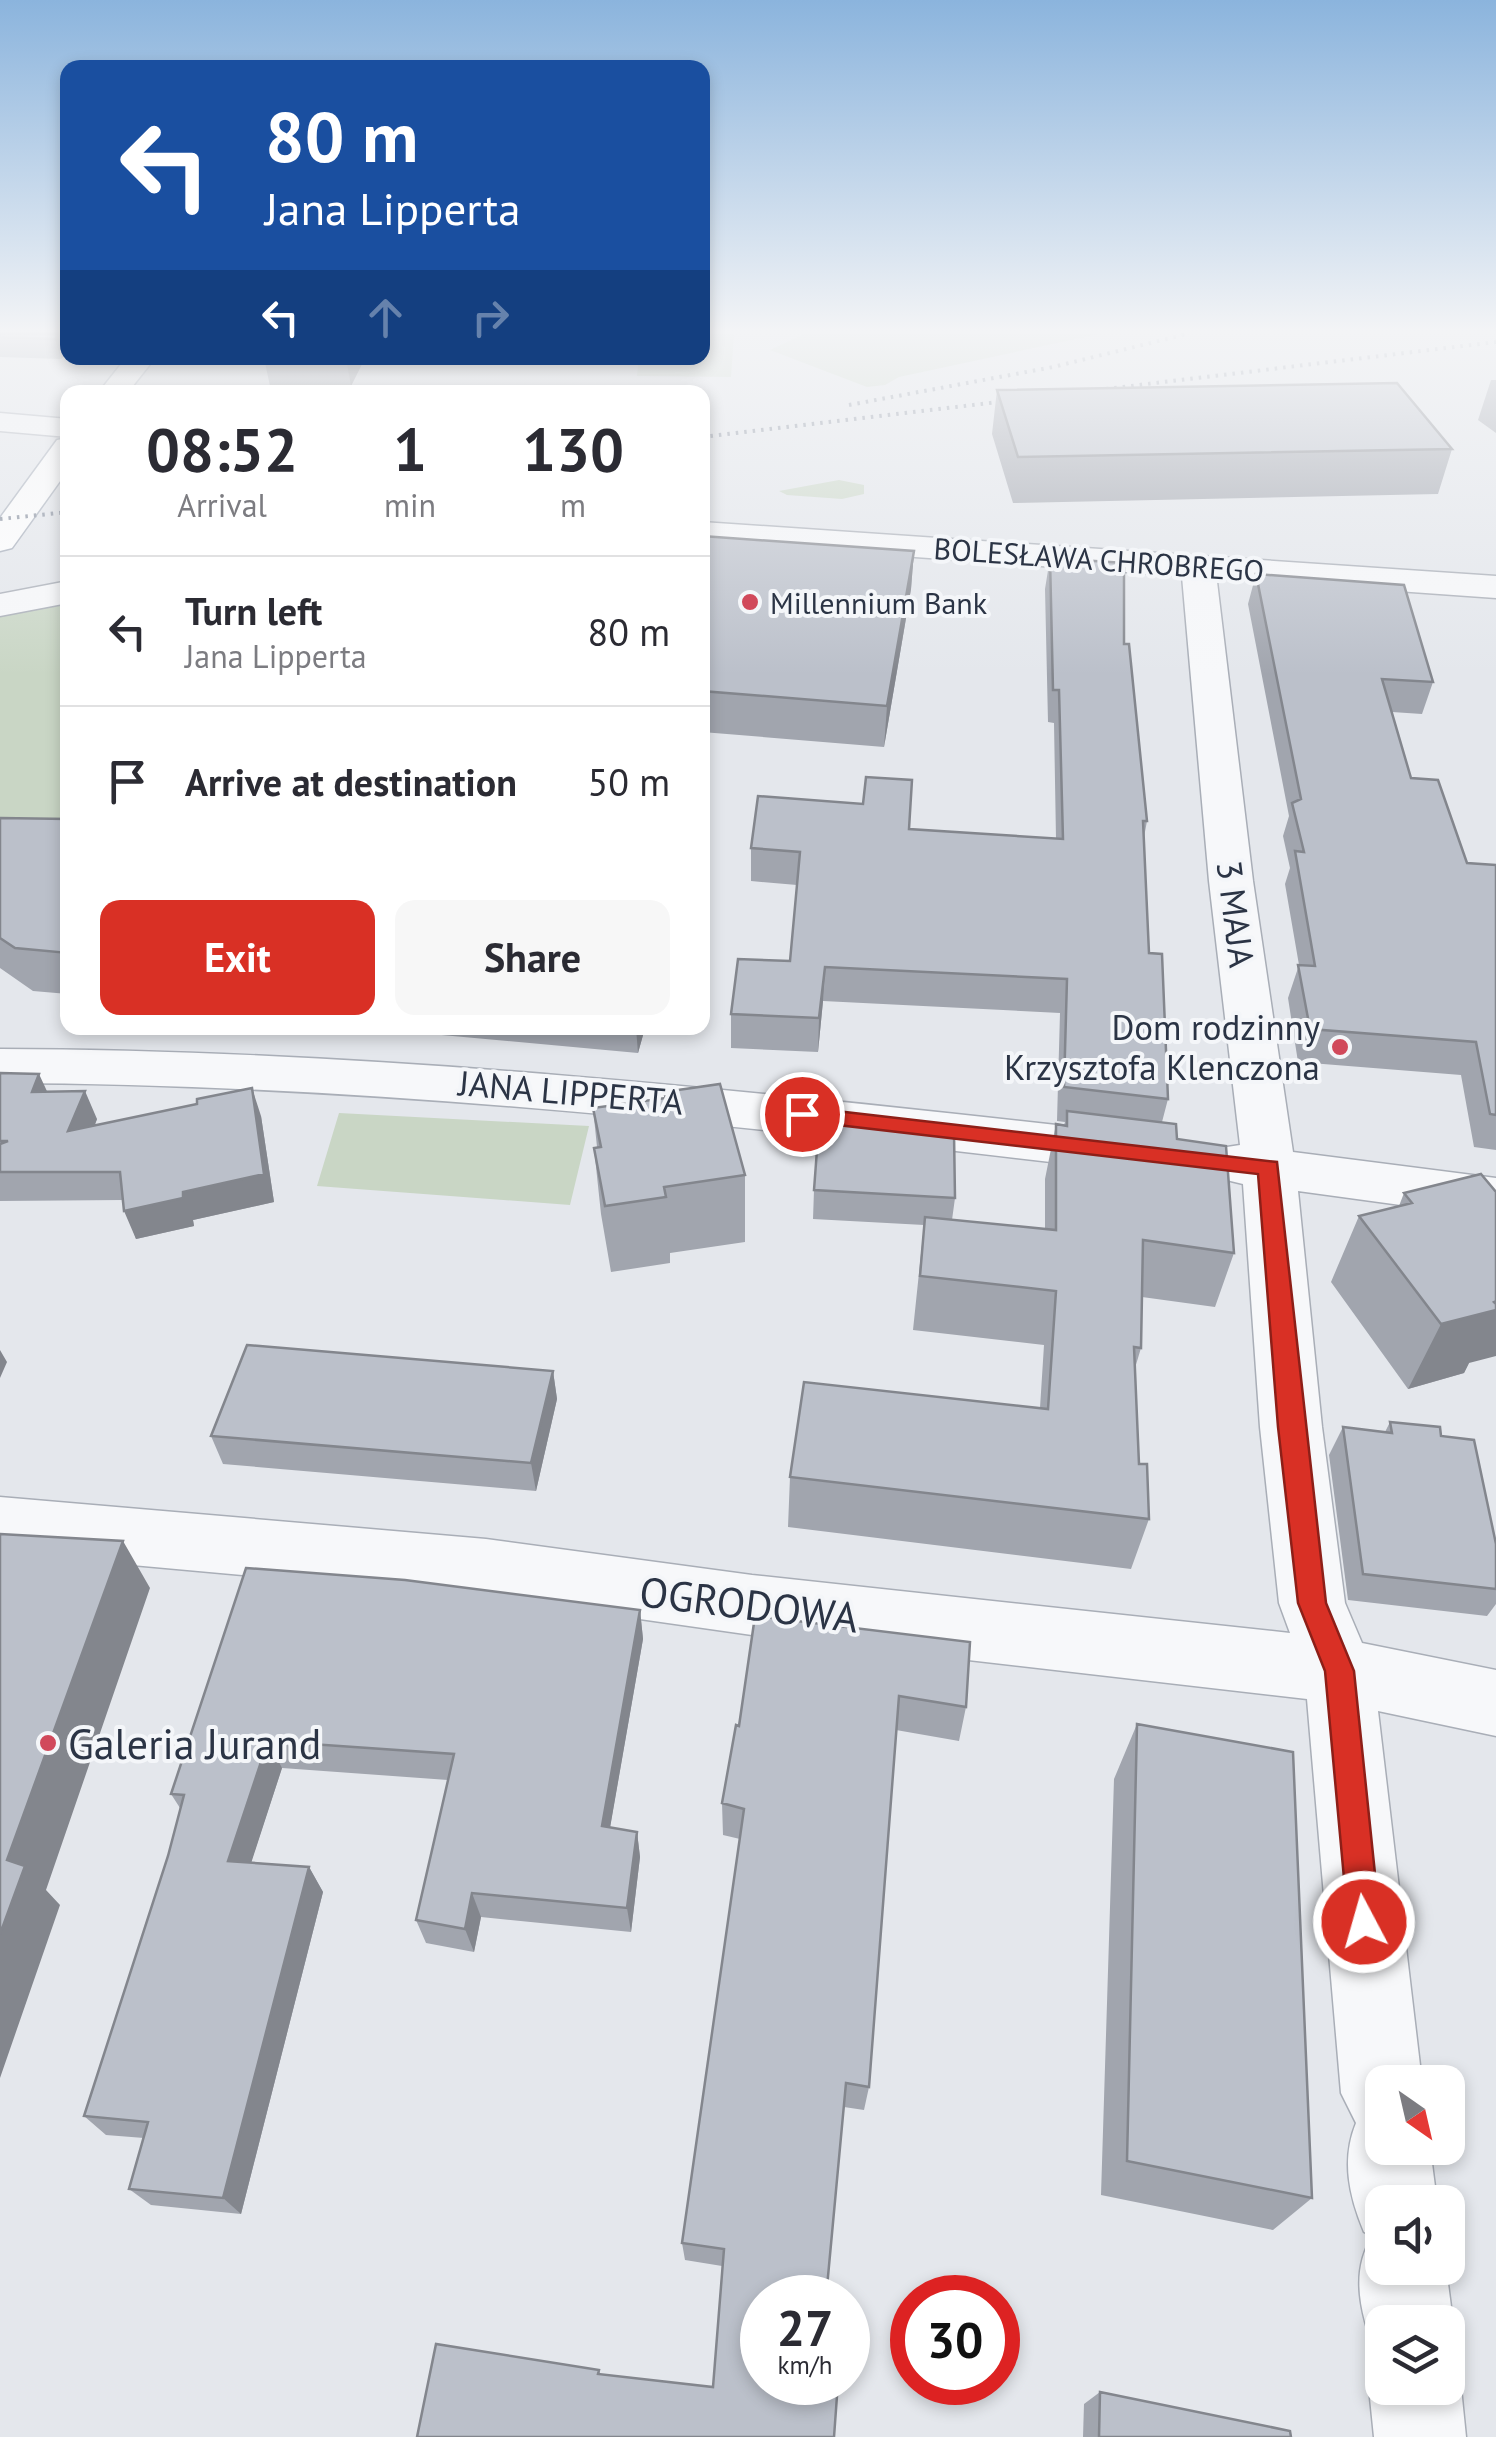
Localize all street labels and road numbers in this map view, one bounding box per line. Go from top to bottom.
street label: BOLESŁAWA CHROBREGO [933,528,1265,590]
street label: 3 MAJA [1207,858,1265,971]
street label: JANA LIPPERTA [455,1059,686,1125]
street label: OGRODOWA [637,1563,862,1645]

